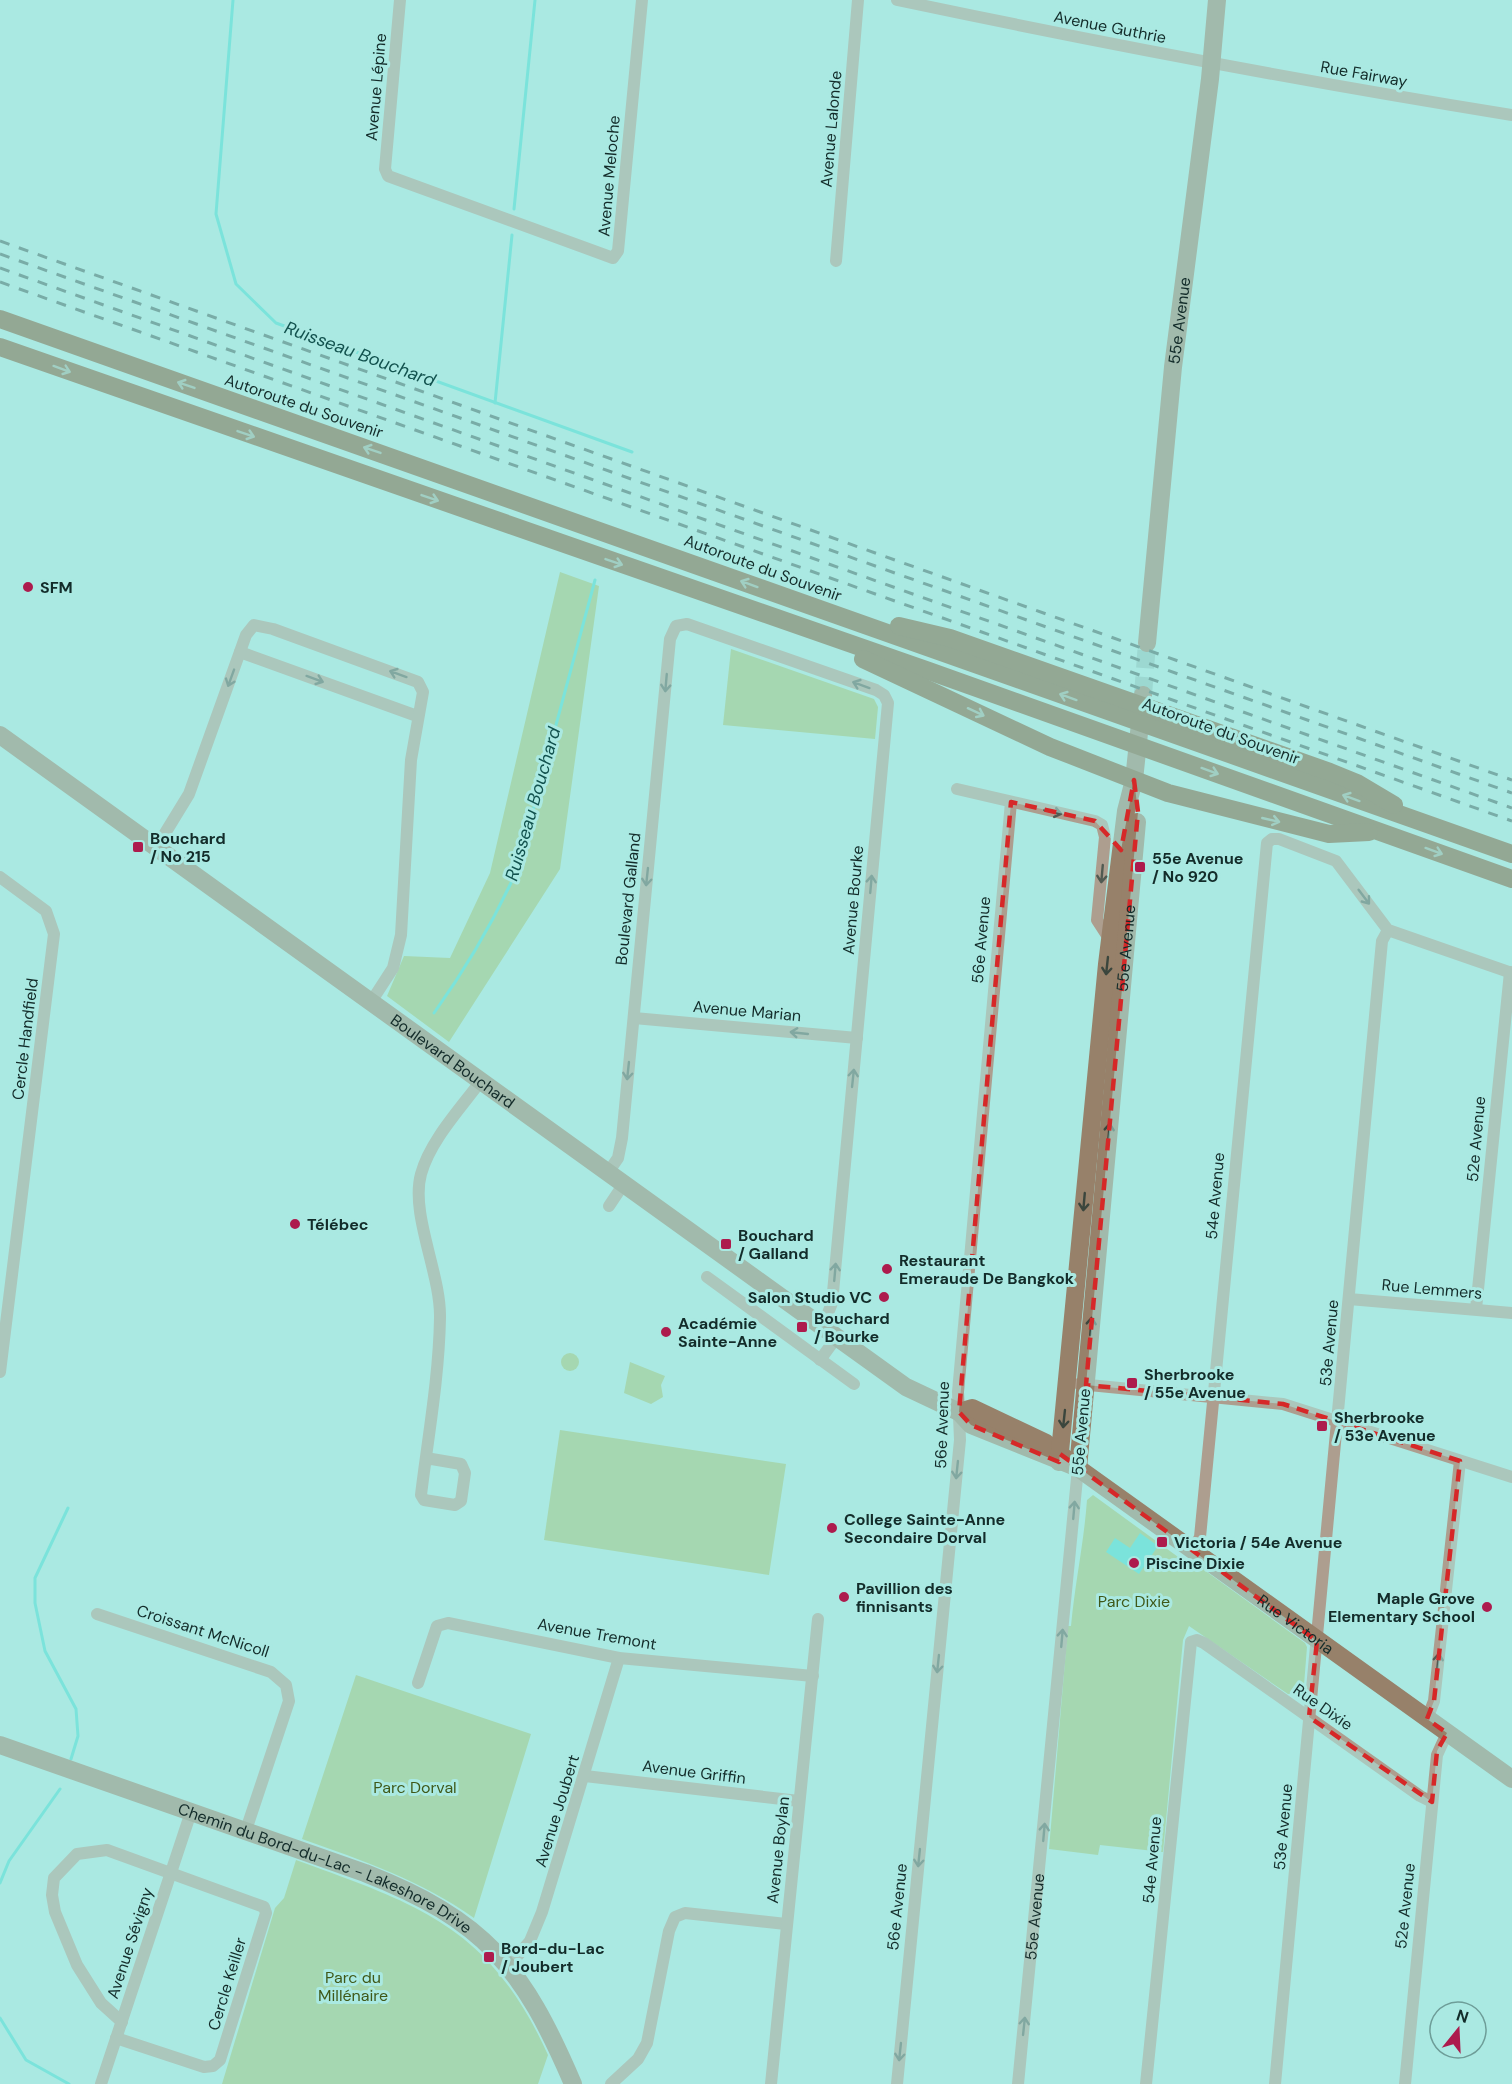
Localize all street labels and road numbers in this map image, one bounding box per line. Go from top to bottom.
street label: Avenue Guthrie [1052,6,1168,48]
street label: Avenue Lépine [361,32,391,142]
street label: Rue Fairway [1319,56,1409,92]
street label: Avenue Lalonde [815,70,847,188]
street label: Avenue Meloche [593,114,625,238]
street label: 55e Avenue [1163,276,1195,365]
street label: Autoroute du Souvenir [222,369,386,443]
street label: Autoroute du Souvenir [681,530,845,606]
street label: Autoroute du Souvenir [1139,693,1303,769]
street label: Boulevard Galland [611,832,645,966]
street label: Avenue Bourke [838,845,868,955]
street label: 56e Avenue [967,895,995,985]
street label: 55e Avenue [1111,904,1140,993]
street label: Cercle Handfield [7,977,43,1101]
street label: Avenue Marian [692,996,802,1026]
street label: Boulevard Bouchard [387,1009,519,1113]
street label: 52e Avenue [1462,1095,1490,1183]
street label: 54e Avenue [1201,1152,1229,1240]
street label: Rue Lemmers [1381,1274,1483,1304]
street label: 53e Avenue [1315,1299,1343,1387]
street label: 56e Avenue [930,1381,954,1469]
street label: 55e Avenue [1067,1388,1095,1476]
street label: Rue Victoria [1253,1589,1338,1659]
street label: Croissant McNicoll [134,1600,272,1662]
street label: Avenue Tremont [536,1613,658,1655]
street label: Rue Dixie [1289,1679,1357,1735]
street label: Avenue Joubert [530,1752,584,1870]
street label: Avenue Griffin [641,1755,747,1789]
street label: 53e Avenue [1269,1783,1297,1871]
street label: Avenue Boylan [762,1795,794,1905]
street label: Chemin du Bord-du-Lac - Lakeshore Drive [175,1798,477,1938]
street label: 54e Avenue [1138,1816,1166,1904]
street label: 56e Avenue [882,1862,912,1952]
street label: 52e Avenue [1390,1862,1420,1950]
street label: 55e Avenue [1020,1872,1049,1961]
street label: Avenue Sévigny [102,1885,158,2001]
street label: Cercle Keiller [203,1935,251,2033]

